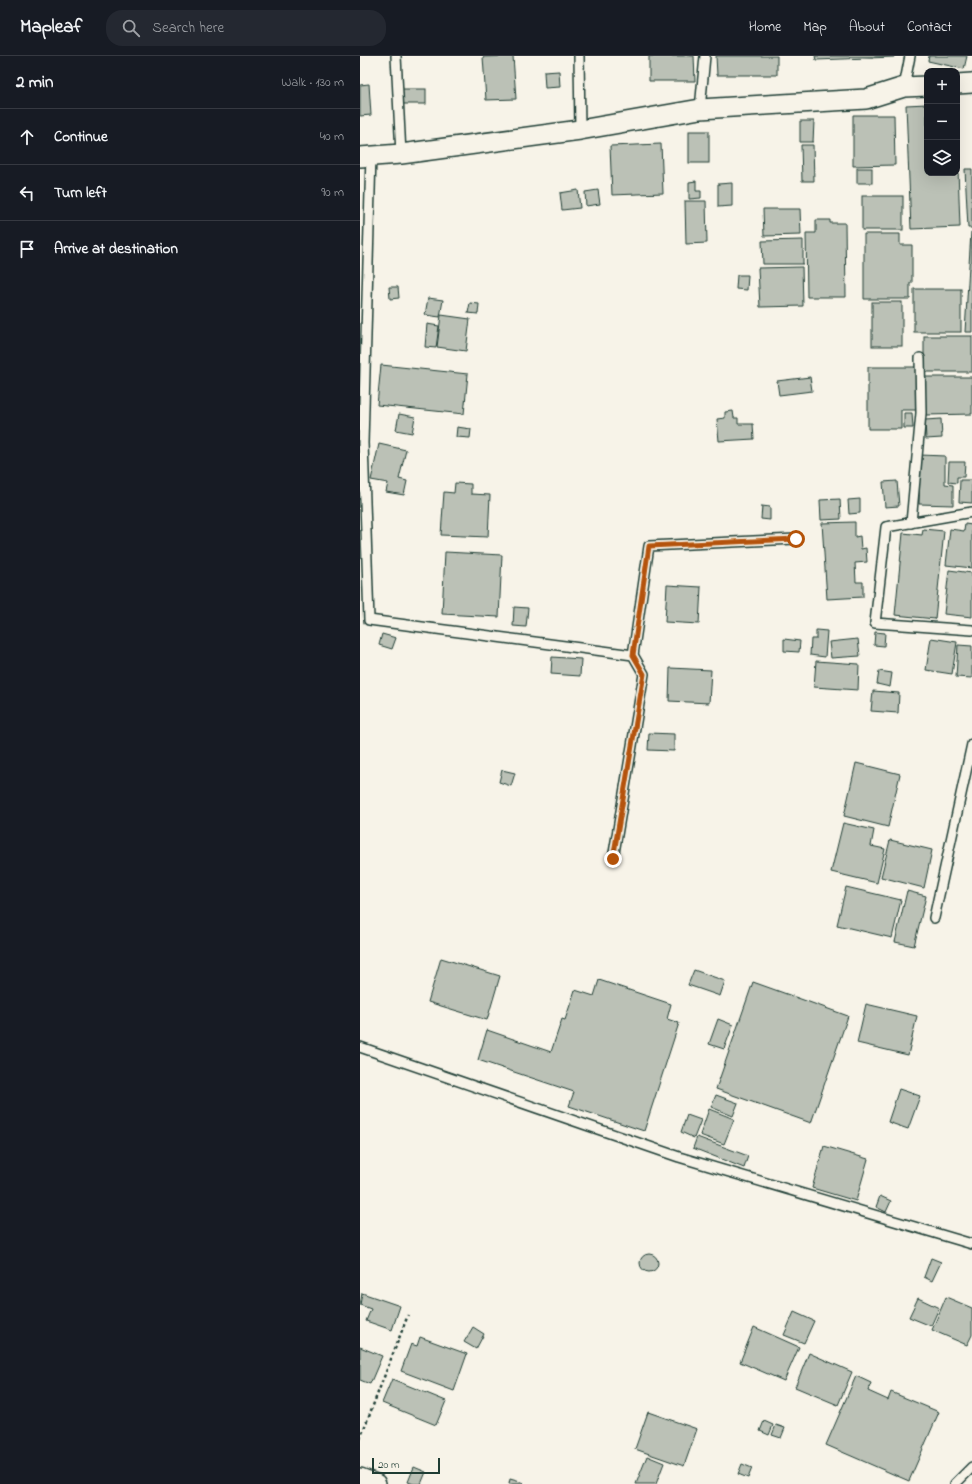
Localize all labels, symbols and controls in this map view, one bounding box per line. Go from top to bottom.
search box [106,10,386,46]
text: Mapleaf [20,14,82,41]
icon: search [120,17,142,39]
text: Search here [152,17,224,39]
text: Home [749,17,781,38]
text: Map [803,17,827,38]
text: About [849,17,885,38]
text: Contact [907,17,952,38]
map controls [924,68,960,176]
button: + [924,68,960,104]
text: 2 min [16,70,53,95]
text: Walk · 130 m [281,73,344,92]
button: − [924,104,960,140]
icon: ahead [16,126,38,148]
text: Continue [54,126,108,148]
text: 40 m [320,127,344,146]
button: layers [924,140,960,176]
icon: left [16,182,38,204]
text: Turn left [54,182,107,204]
text: 90 m [321,183,344,202]
icon: arrive [16,238,38,260]
text: Arrive at destination [54,238,178,260]
route start [787,530,805,548]
route end [604,850,622,868]
scale bar [372,1456,440,1475]
text: 20 m [378,1457,400,1473]

